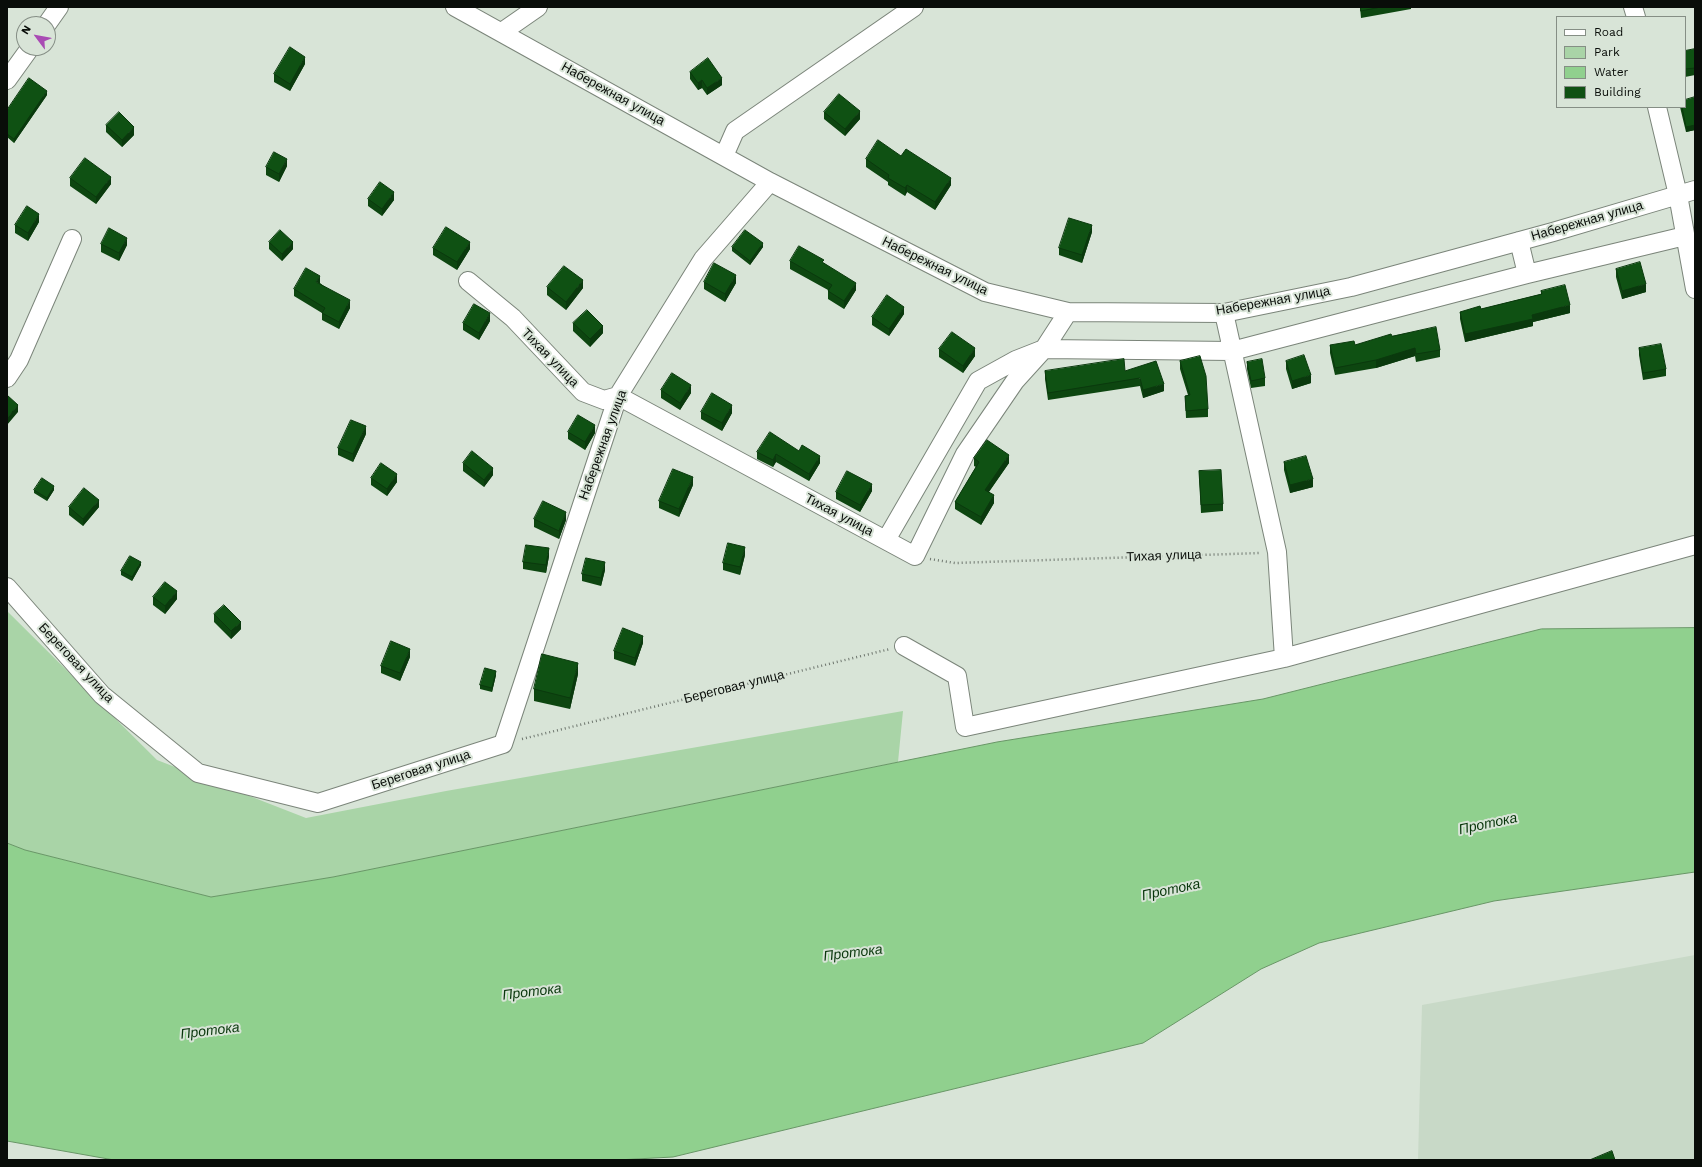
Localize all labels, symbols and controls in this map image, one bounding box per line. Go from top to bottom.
north arrow [16,16,56,56]
legend [1556,16,1686,108]
text: N [19,23,34,37]
text: Road [1594,25,1623,39]
text: Park [1594,45,1620,59]
street label: Набережная улица [559,59,667,129]
text: Water [1594,65,1628,79]
text: Building [1594,85,1641,99]
street label: Набережная улица [1529,198,1645,244]
street label: Набережная улица [880,234,990,298]
street label: Набережная улица [1215,283,1331,319]
street label: Тихая улица [518,325,582,391]
street label: Набережная улица [576,388,630,502]
street label: Тихая улица [802,490,876,540]
street label: Тихая улица [1126,547,1202,565]
street label: Береговая улица [35,620,117,706]
street label: Береговая улица [682,667,786,707]
street label: Береговая улица [370,747,472,793]
water label: Протока [1457,810,1519,838]
water label: Протока [1140,876,1202,904]
water label: Протока [822,941,884,965]
water label: Протока [501,980,563,1004]
water label: Протока [179,1019,241,1043]

